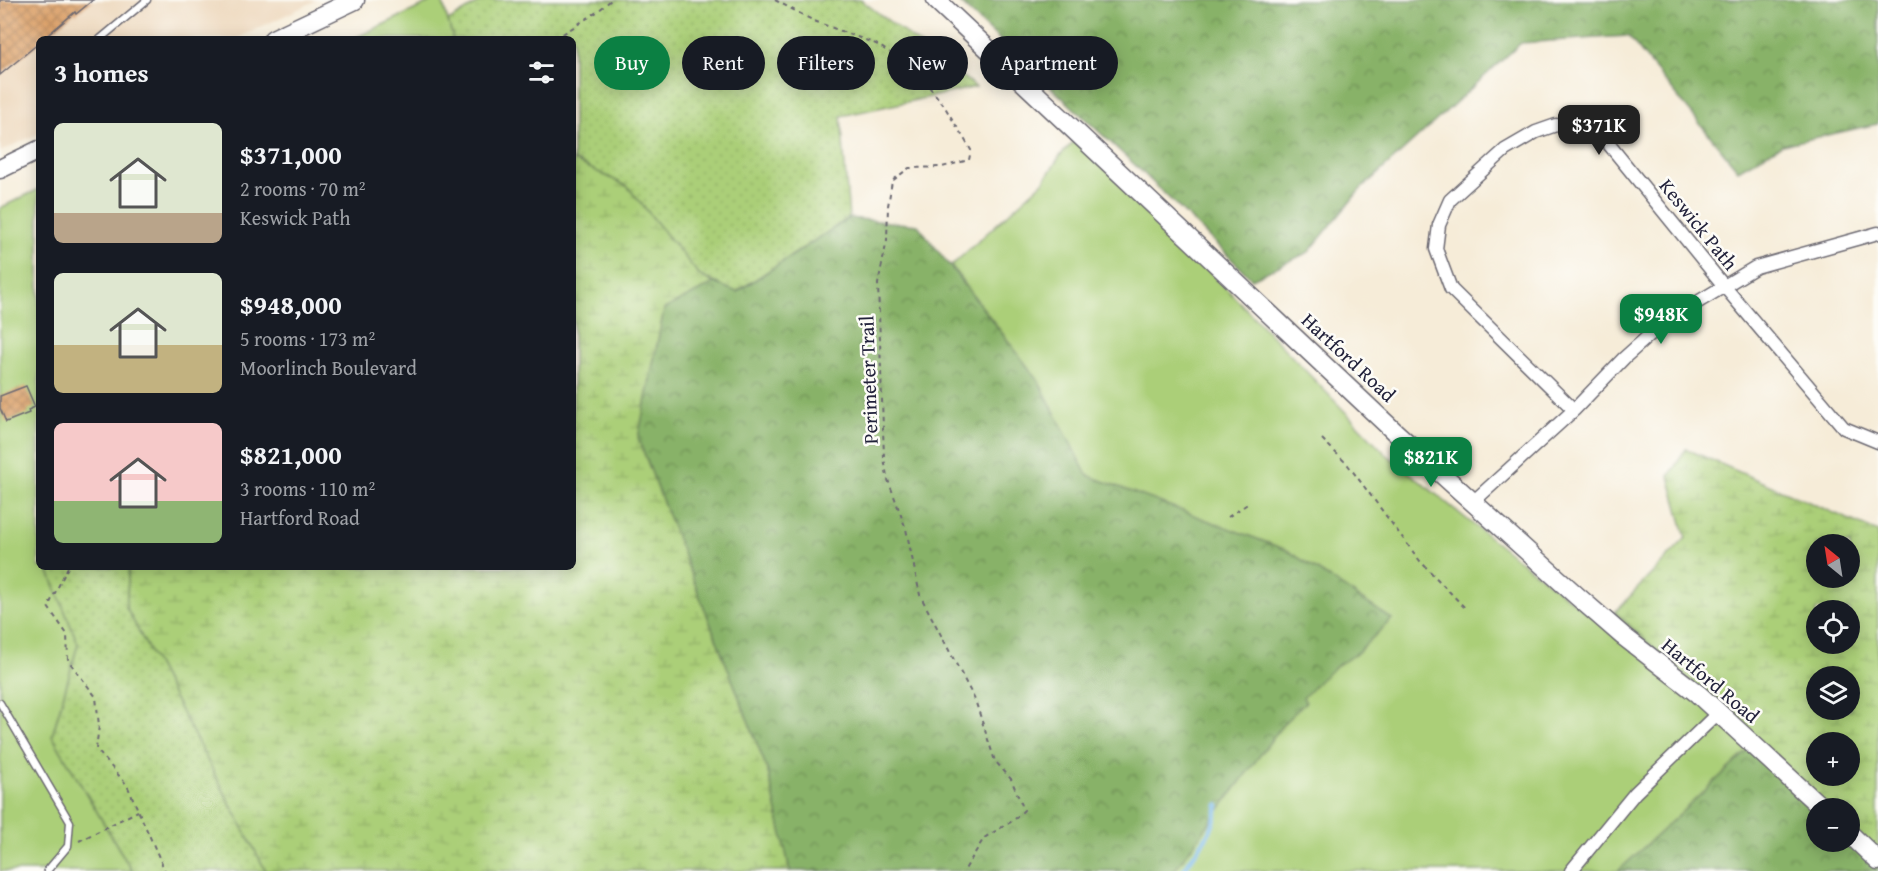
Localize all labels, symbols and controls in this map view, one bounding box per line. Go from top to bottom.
chip: Buy [594,36,670,90]
chip: Rent [682,36,765,90]
chip: Filters [777,36,875,90]
chip: New [887,36,968,90]
chip: Apartment [980,36,1118,90]
text: 3 homes [54,53,149,92]
icon: filters [525,56,558,89]
pin: $371K [1557,105,1641,156]
text: $371K [1572,110,1626,139]
text: $371,000 [240,135,342,174]
icon: home [102,147,174,219]
street label: Keswick Path [1653,172,1745,276]
text: 2 rooms · 70 m² [240,174,366,203]
text: Keswick Path [240,203,351,232]
text: $948,000 [240,285,342,324]
pin: $948K [1619,294,1703,345]
icon: home [102,297,174,369]
text: $948K [1634,299,1688,328]
street label: Hartford Road [1295,306,1403,409]
street label: Perimeter Trail [851,315,885,445]
text: 5 rooms · 173 m² [240,324,375,353]
text: Moorlinch Boulevard [240,353,417,382]
text: $821,000 [240,435,342,474]
pin: $821K [1389,437,1473,488]
text: $821K [1404,442,1458,471]
icon: home [102,447,174,519]
text: 3 rooms · 110 m² [240,474,375,503]
text: Hartford Road [240,503,360,532]
north arrow [1806,534,1860,588]
map controls [1806,534,1860,852]
button: locate [1806,600,1860,654]
street label: Hartford Road [1656,630,1766,730]
button: layers [1806,666,1860,720]
button: + [1806,732,1860,786]
button: − [1806,798,1860,852]

